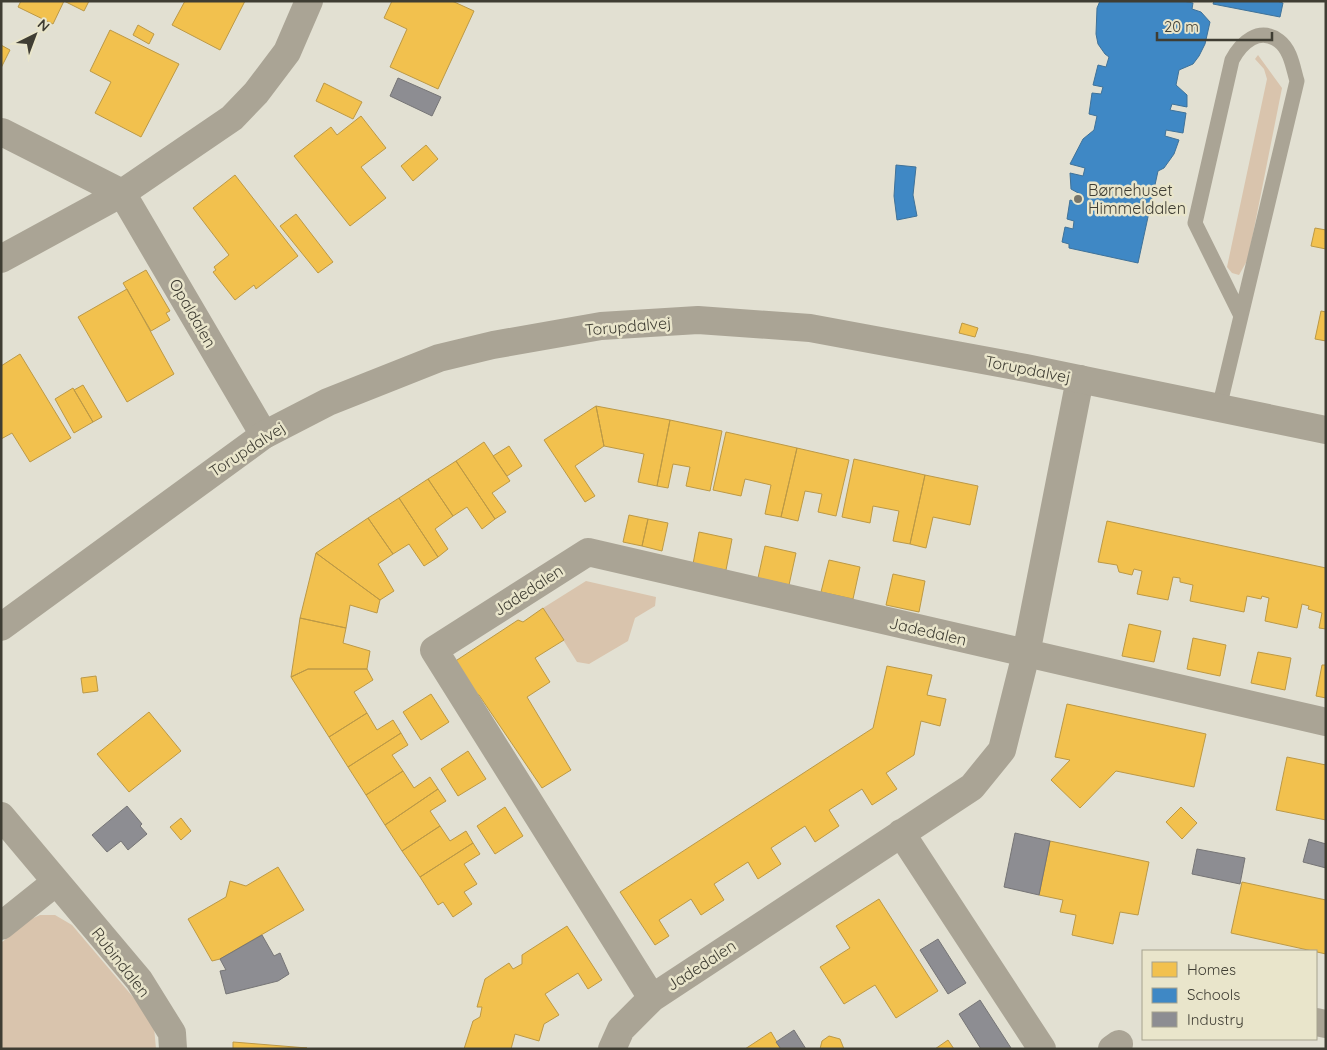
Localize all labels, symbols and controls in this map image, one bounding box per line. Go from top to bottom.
north arrow [10,10,60,60]
scale bar [1157,10,1272,42]
text: N [34,15,54,35]
text: 20 m [1164,17,1199,36]
place label: Børnehuset Himmeldalen [1088,180,1186,218]
marker: Børnehuset Himmeldalen [1072,193,1084,205]
street label: Opaldalen [165,275,221,351]
street label: Torupdalvej [584,312,672,340]
street label: Torupdalvej [983,351,1073,387]
street label: Torupdalvej [205,417,289,481]
street label: Jadedalen [490,560,566,620]
street label: Jadedalen [887,612,969,650]
street label: Rubindalen [87,923,155,1001]
street label: Jadedalen [663,935,739,995]
legend [1142,950,1317,1040]
text: Homes [1187,960,1236,979]
text: Schools [1187,985,1240,1004]
text: Industry [1187,1010,1244,1029]

